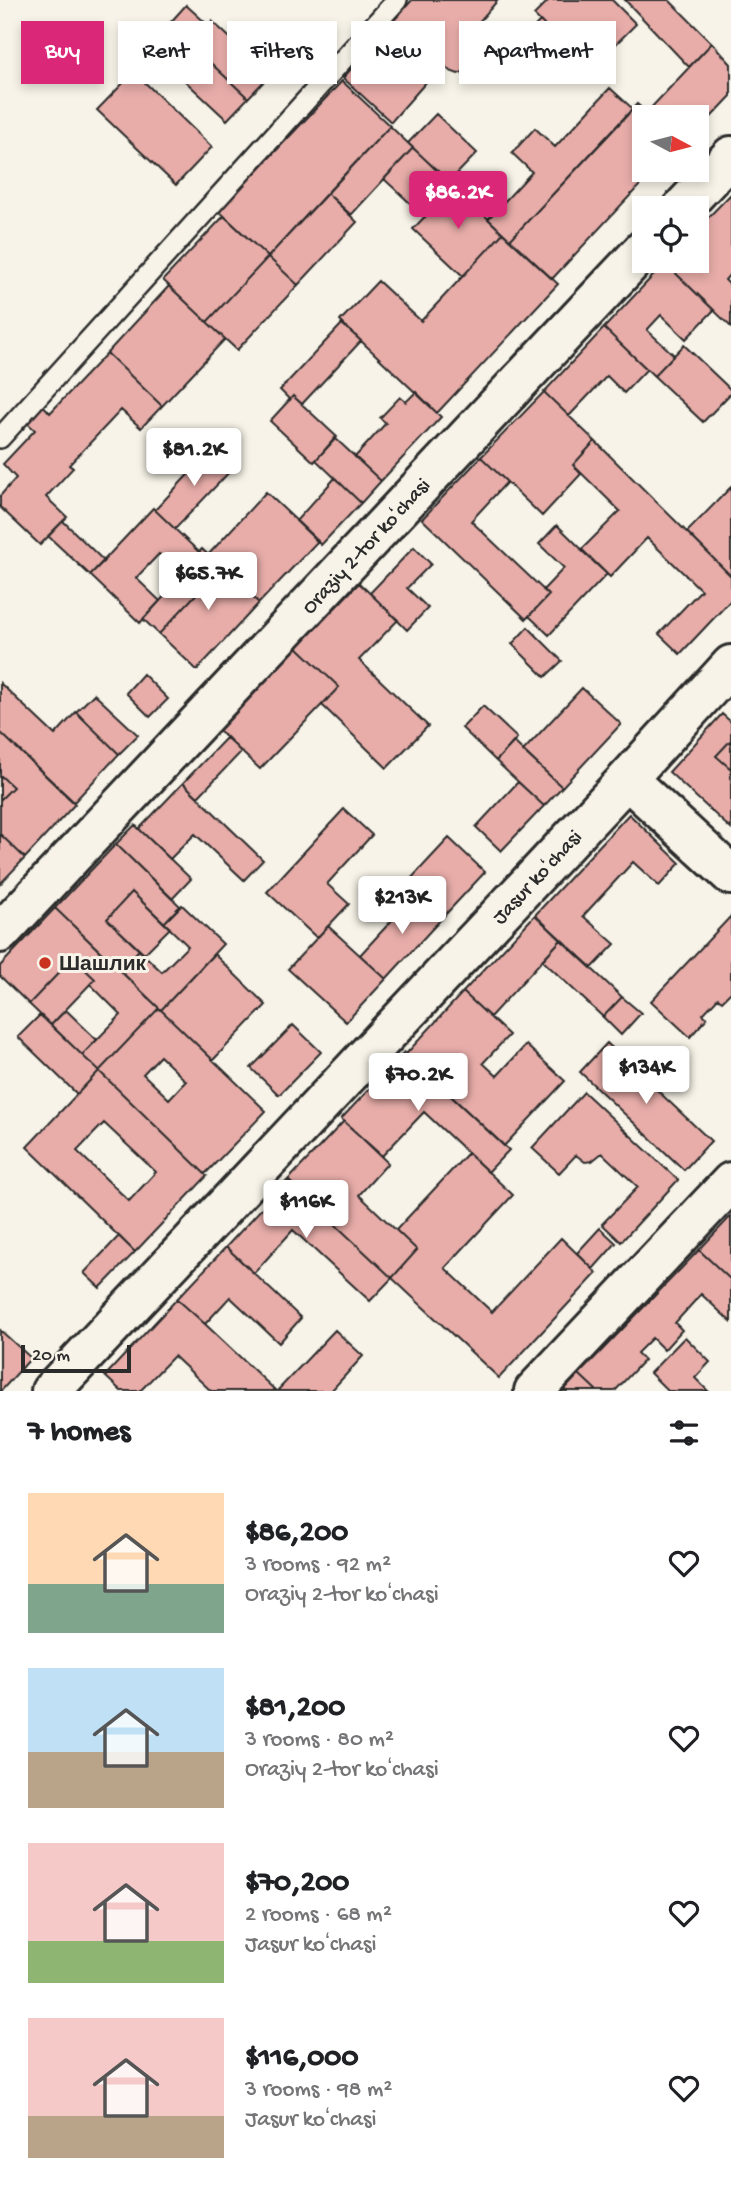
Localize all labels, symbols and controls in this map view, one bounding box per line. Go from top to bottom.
chip: Buy [21,21,104,84]
chip: Rent [118,21,213,84]
chip: Filters [227,21,337,84]
chip: New [351,21,445,84]
chip: Apartment [459,21,616,84]
north arrow [632,105,709,182]
map controls [632,105,709,273]
pin: $86.2K [401,172,515,231]
text: $86.2K [425,180,491,207]
button: locate [632,196,709,273]
pin: $81.2K [137,428,251,488]
text: $81.2K [162,437,226,464]
street label: Oraziy 2-tor koʻchasi [298,474,437,621]
pin: $65.7K [151,552,265,612]
text: $65.7K [175,561,241,588]
street label: Jasur koʻchasi [488,826,589,931]
pin: $213K [353,876,451,936]
text: $213K [374,885,430,912]
place label: Шашлик [59,954,147,979]
marker: Шашлик [37,955,53,971]
pin: $134K [597,1046,695,1106]
pin: $70.2K [361,1054,475,1113]
text: $134K [618,1055,674,1082]
text: $70.2K [385,1062,451,1089]
pin: $116K [257,1180,355,1240]
text: $116K [279,1189,333,1216]
scale bar [21,1342,131,1374]
text: 20 m [32,1345,70,1368]
icon: filters [665,1414,703,1452]
text: 7 homes [28,1416,130,1451]
text: $86,200 [245,1517,348,1552]
icon: home [84,1521,168,1605]
icon: heart [665,1544,703,1582]
text: 3 rooms · 92 m² [245,1552,391,1579]
text: Oraziy 2-tor koʻchasi [245,1582,439,1609]
text: $81,200 [245,1692,345,1727]
icon: home [84,1696,168,1780]
icon: heart [665,1719,703,1757]
text: 3 rooms · 80 m² [245,1727,394,1754]
text: Oraziy 2-tor koʻchasi [245,1757,439,1784]
text: $70,200 [245,1867,349,1902]
icon: home [84,1871,168,1955]
icon: heart [665,1894,703,1932]
text: 2 rooms · 68 m² [245,1902,392,1929]
text: Jasur koʻchasi [245,1932,377,1959]
text: $116,000 [245,2042,358,2077]
icon: home [84,2046,168,2130]
icon: heart [665,2069,703,2107]
text: 3 rooms · 98 m² [245,2077,392,2104]
text: Jasur koʻchasi [245,2107,377,2134]

